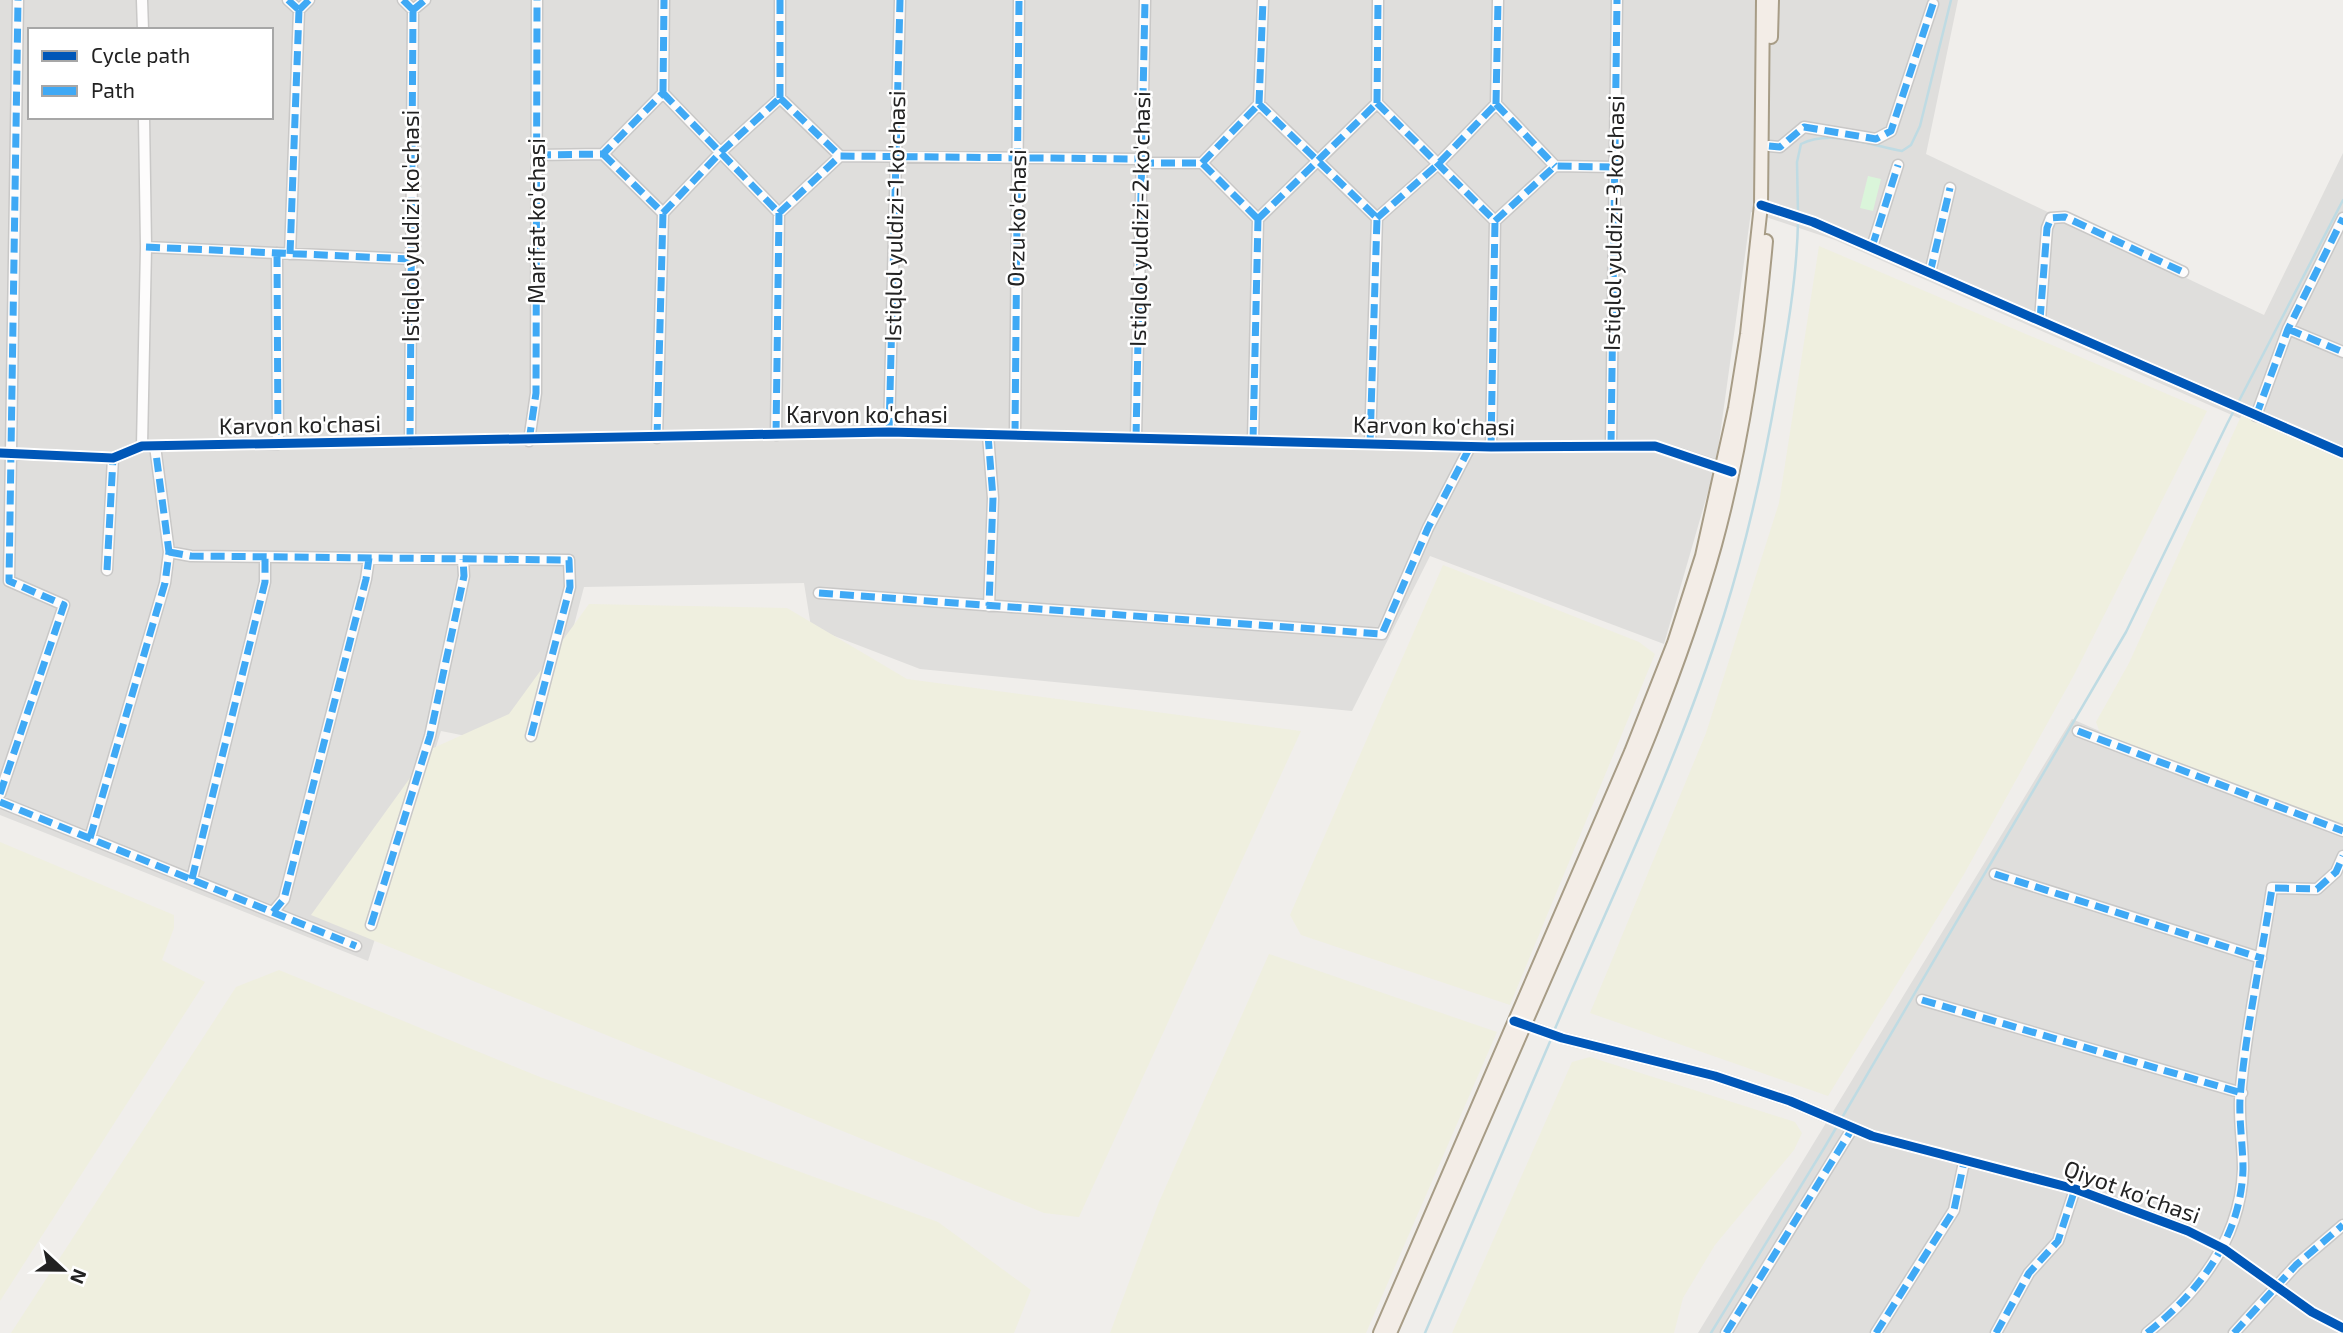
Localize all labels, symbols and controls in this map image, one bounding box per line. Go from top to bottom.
legend [28,28,273,119]
text: Cycle path [91,42,190,67]
text: Path [91,77,135,102]
street label: Istiqlol yuldizi-1 ko'chasi [878,90,910,342]
street label: Istiqlol yuldizi-2 ko'chasi [1123,91,1155,347]
street label: Istiqlol yuldizi-3 ko'chasi [1597,95,1629,351]
street label: Istiqlol yuldizi ko'chasi [396,110,424,342]
street label: Marifat ko'chasi [522,138,550,304]
street label: Orzu ko'chasi [1001,149,1031,287]
street label: Karvon ko'chasi [786,400,948,428]
street label: Karvon ko'chasi [219,409,381,439]
street label: Karvon ko'chasi [1353,410,1515,440]
street label: Qiyot ko'chasi [2060,1153,2204,1229]
north arrow [28,1235,98,1305]
text: N [66,1266,92,1287]

